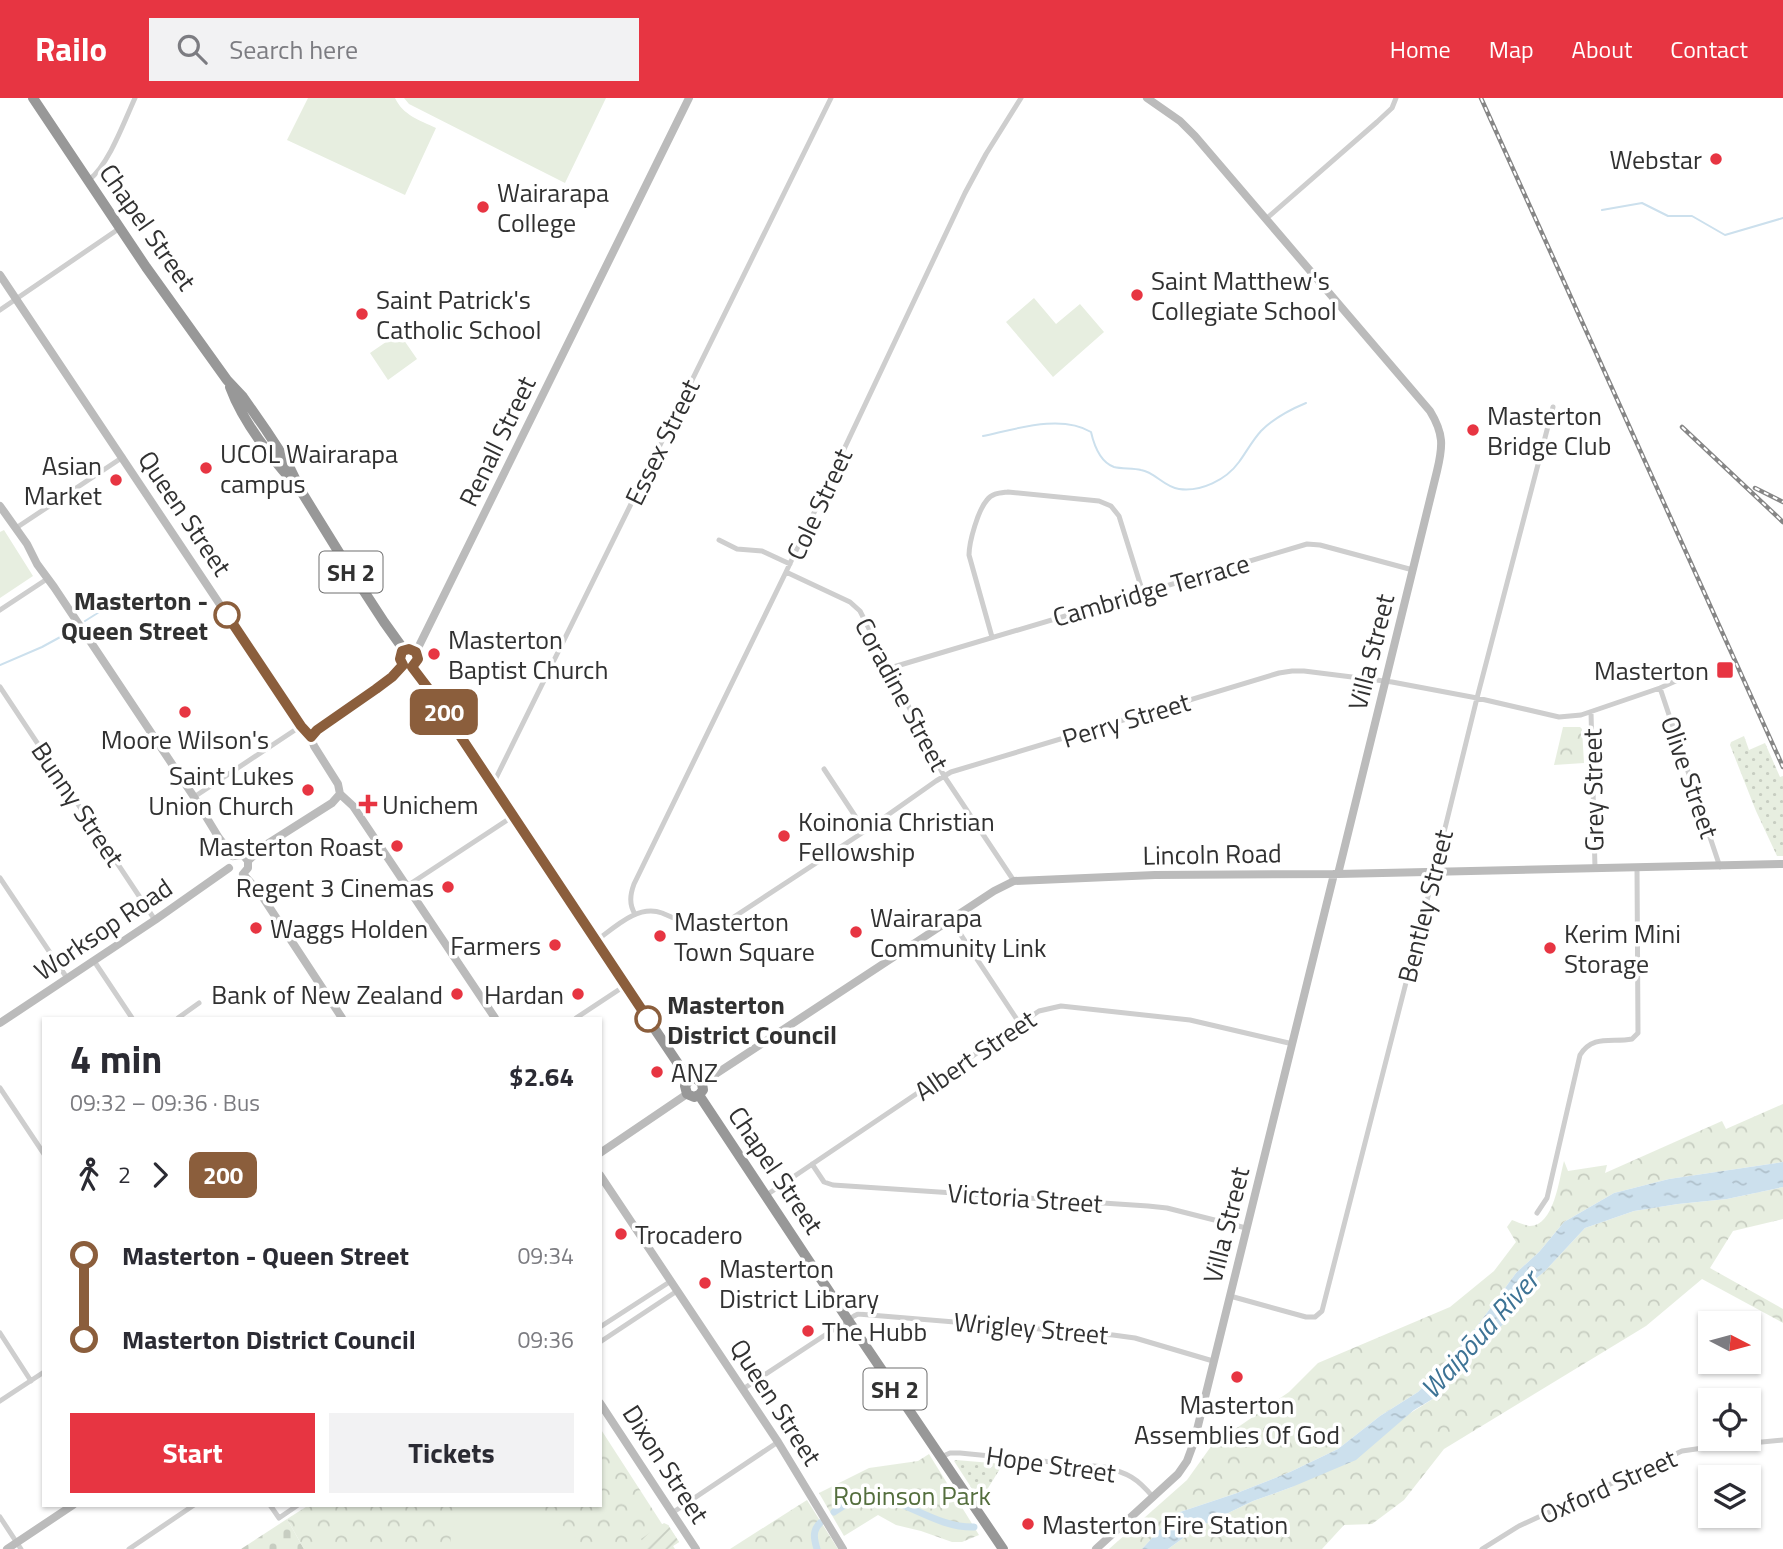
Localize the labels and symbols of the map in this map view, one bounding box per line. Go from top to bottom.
place label: Webstar [1609,140,1702,179]
marker: Webstar [1708,151,1724,167]
street label: Chapel Street [90,156,206,298]
place label: Wairarapa College [497,173,609,242]
marker: Wairarapa College [475,199,491,215]
place label: Saint Matthew's Collegiate School [1151,261,1337,330]
place label: Saint Patrick's Catholic School [376,280,542,349]
marker: Saint Matthew's Collegiate School [1129,287,1145,303]
marker: Saint Patrick's Catholic School [354,306,370,322]
street label: Renall Street [449,369,545,513]
street label: Essex Street [615,372,709,512]
place label: Masterton Bridge Club [1487,396,1611,465]
marker: Masterton Bridge Club [1465,422,1481,438]
place label: UCOL Wairarapa campus [220,434,398,503]
street label: Queen Street [129,442,241,584]
street label: Cole Street [776,442,862,566]
place label: Asian Market [24,446,102,515]
marker: UCOL Wairarapa campus [198,460,214,476]
marker: Asian Market [108,472,124,488]
street label: Cambridge Terrace [1048,543,1254,637]
road number: SH 2 [320,551,382,592]
place label: Masterton - Queen Street [61,581,208,650]
street label: Villa Street [1338,590,1404,714]
marker: Masterton - Queen Street [214,602,240,628]
street label: Coradine Street [845,610,959,778]
place label: Masterton Baptist Church [448,620,608,689]
marker: Masterton Baptist Church [426,646,442,662]
place label: Masterton [1594,651,1709,690]
marker: Masterton [1715,660,1735,680]
street label: Perry Street [1057,682,1195,758]
line badge: 200 [404,689,484,735]
marker: Moore Wilson's [177,704,193,720]
street label: Olive Street [1651,711,1729,843]
place label: Moore Wilson's [101,720,269,759]
street label: Grey Street [1572,728,1614,852]
street label: Bunny Street [22,734,134,874]
place label: Saint Lukes Union Church [148,756,294,825]
marker: Saint Lukes Union Church [300,782,316,798]
place label: Unichem [382,785,479,824]
marker: Unichem [360,796,376,812]
place label: Koinonia Christian Fellowship [798,802,995,871]
street label: Bentley Street [1387,825,1463,987]
place label: Masterton Roast [199,827,383,866]
marker: Koinonia Christian Fellowship [776,828,792,844]
street label: Lincoln Road [1142,833,1282,875]
marker: Masterton Roast [389,838,405,854]
street label: Worksop Road [26,868,180,990]
place label: Regent 3 Cinemas [236,868,434,907]
marker: Regent 3 Cinemas [440,879,456,895]
place label: Wairarapa Community Link [870,898,1047,967]
place label: Masterton Town Square [674,902,815,971]
place label: Waggs Holden [270,909,428,948]
place label: Kerim Mini Storage [1564,914,1681,983]
marker: Waggs Holden [248,920,264,936]
marker: Wairarapa Community Link [848,924,864,940]
place label: Farmers [450,926,541,965]
marker: Masterton Town Square [652,928,668,944]
marker: Farmers [547,937,563,953]
marker: Kerim Mini Storage [1542,940,1558,956]
place label: Bank of New Zealand [211,975,443,1014]
place label: Hardan [484,975,564,1014]
place label: Masterton District Council [667,985,837,1054]
marker: Bank of New Zealand [449,986,465,1002]
marker: Hardan [570,986,586,1002]
street label: Albert Street [906,1000,1044,1110]
marker: Masterton District Council [635,1006,661,1032]
place label: ANZ [671,1053,718,1092]
marker: ANZ [649,1064,665,1080]
street label: Chapel Street [719,1098,833,1242]
street label: Villa Street [1193,1163,1259,1287]
street label: Victoria Street [946,1173,1104,1223]
place label: Trocadero [635,1215,743,1254]
marker: Trocadero [613,1226,629,1242]
place label: Masterton District Library [719,1249,879,1318]
water label: Waipōua River [1410,1258,1551,1408]
marker: Masterton District Library [697,1275,713,1291]
street label: Wrigley Street [952,1302,1110,1354]
north arrow [1698,1311,1760,1374]
place label: The Hubb [822,1312,927,1351]
marker: The Hubb [800,1323,816,1339]
street label: Queen Street [720,1331,832,1473]
road number: SH 2 [864,1368,926,1409]
marker: Masterton Assemblies Of God [1229,1369,1245,1385]
place label: Masterton Assemblies Of God [1134,1385,1340,1454]
street label: Dixon Street [613,1397,719,1531]
street label: Hope Street [984,1436,1118,1492]
street label: Oxford Street [1533,1438,1683,1534]
park label: Robinson Park [833,1476,991,1515]
place label: Masterton Fire Station [1042,1505,1288,1544]
marker: Masterton Fire Station [1020,1516,1036,1532]

